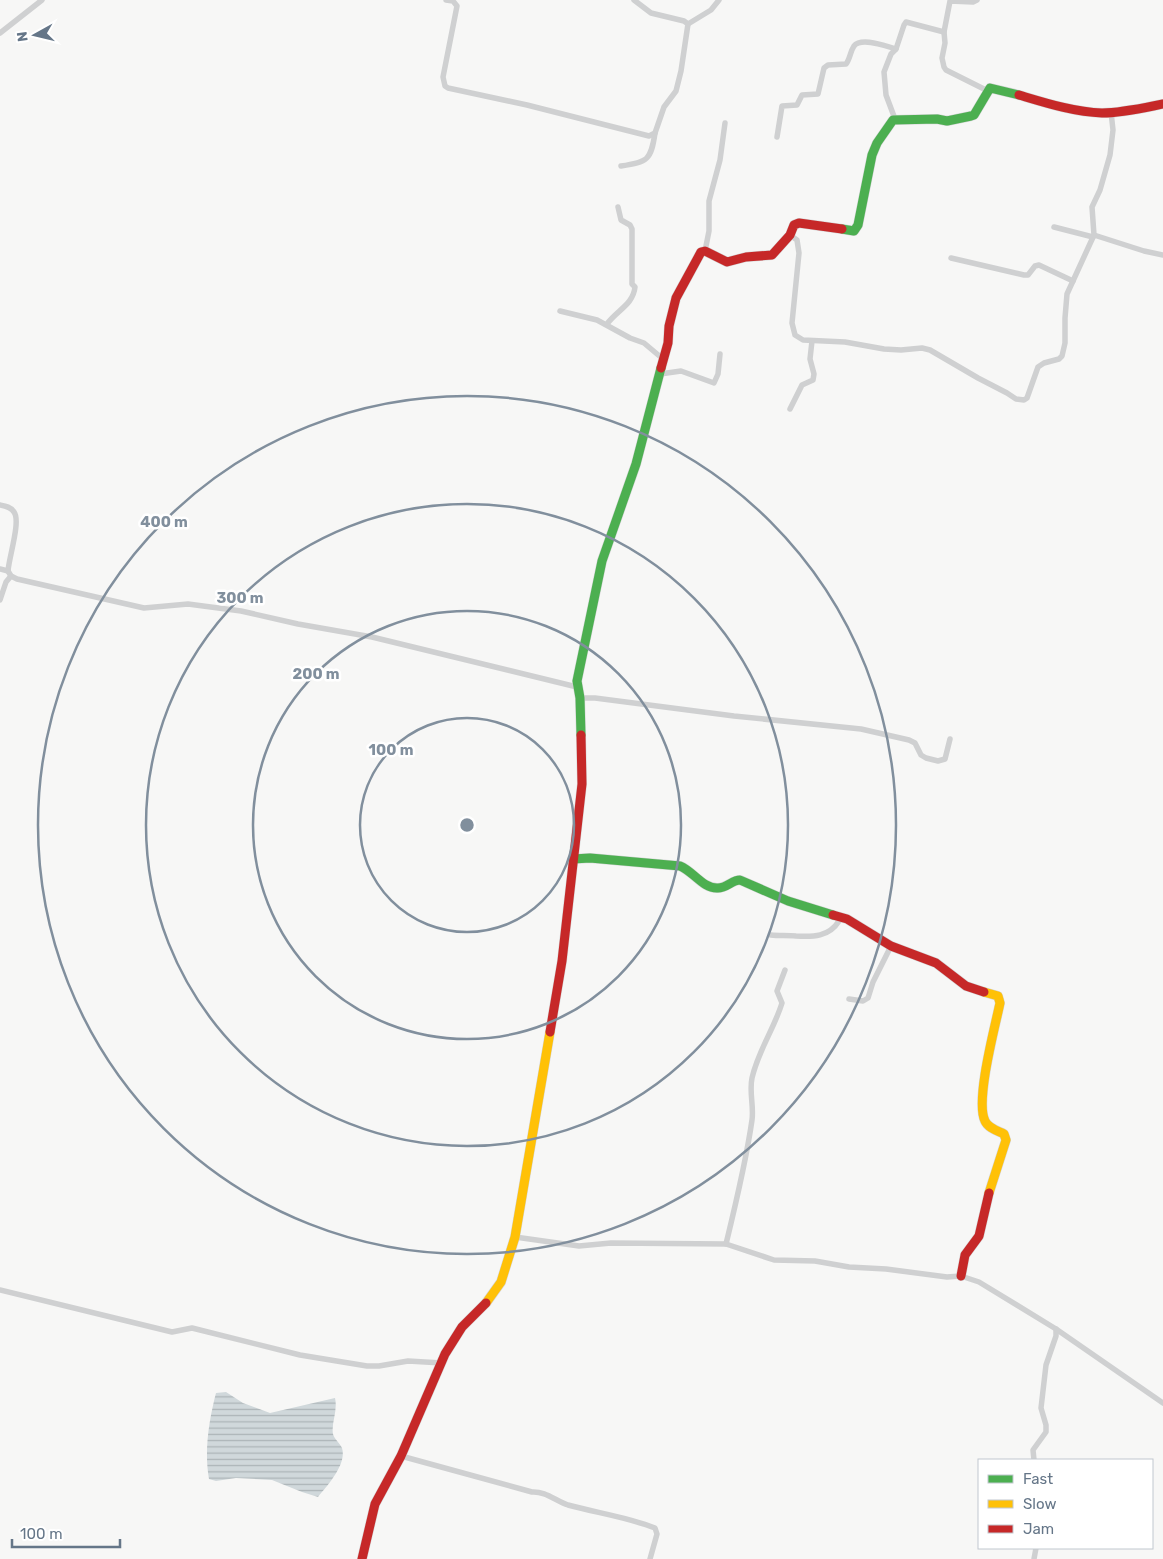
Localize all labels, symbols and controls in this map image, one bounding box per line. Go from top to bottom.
north arrow [10,10,60,60]
text: N [14,31,32,43]
text: 400 m [140,513,188,531]
text: 300 m [216,589,264,607]
text: 200 m [292,665,340,683]
text: 100 m [369,741,413,759]
centre of rings [458,816,476,834]
legend [978,1459,1153,1549]
text: Fast [1023,1470,1053,1488]
text: Slow [1023,1495,1056,1513]
scale bar [12,1516,120,1548]
text: Jam [1023,1520,1054,1538]
text: 100 m [20,1525,62,1543]

